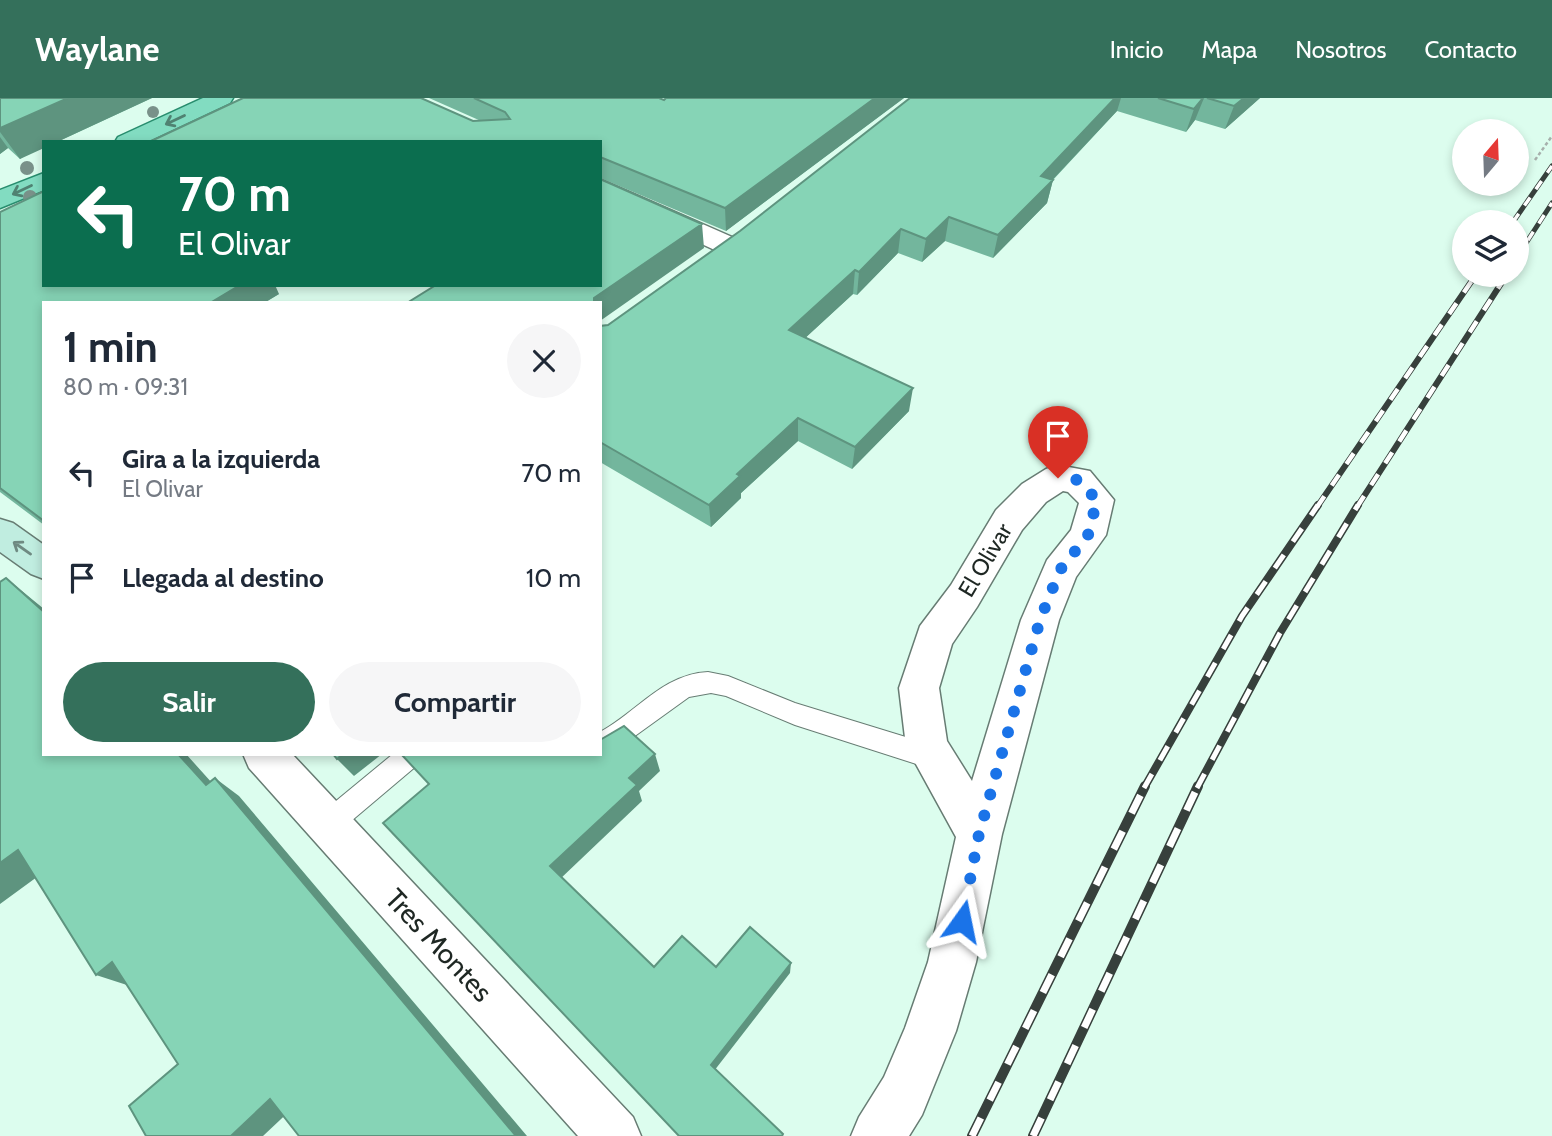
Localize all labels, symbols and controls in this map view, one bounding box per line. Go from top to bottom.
text: Waylane [35,29,159,69]
text: Inicio [1110,35,1163,64]
text: Mapa [1201,35,1257,64]
text: Nosotros [1295,35,1386,64]
text: Contacto [1424,35,1517,64]
one-way arrow [164,114,186,127]
north arrow [1452,119,1530,196]
map controls [1452,119,1529,287]
text: 70 m [178,164,291,223]
icon: left [63,168,154,259]
one-way arrow [12,183,33,197]
button: layers [1452,210,1529,287]
text: El Olivar [178,224,290,263]
text: 1 min [63,321,158,373]
button: close [507,324,581,398]
text: 80 m · 09:31 [63,373,188,401]
pin [1028,406,1088,478]
icon: arrive [1039,417,1077,455]
text: Gira a la izquierda [122,443,320,475]
icon: left [63,454,101,492]
text: 70 m [521,457,581,489]
text: El Olivar [122,475,203,503]
street label: El Olivar [952,518,1018,602]
one-way arrow [13,541,32,555]
icon: arrive [63,559,101,597]
text: Llegada al destino [122,562,324,594]
text: 10 m [526,562,581,594]
button: Salir [63,662,315,742]
button: Compartir [329,662,581,742]
street label: Tres Montes [378,882,500,1008]
position arrow [925,884,999,958]

